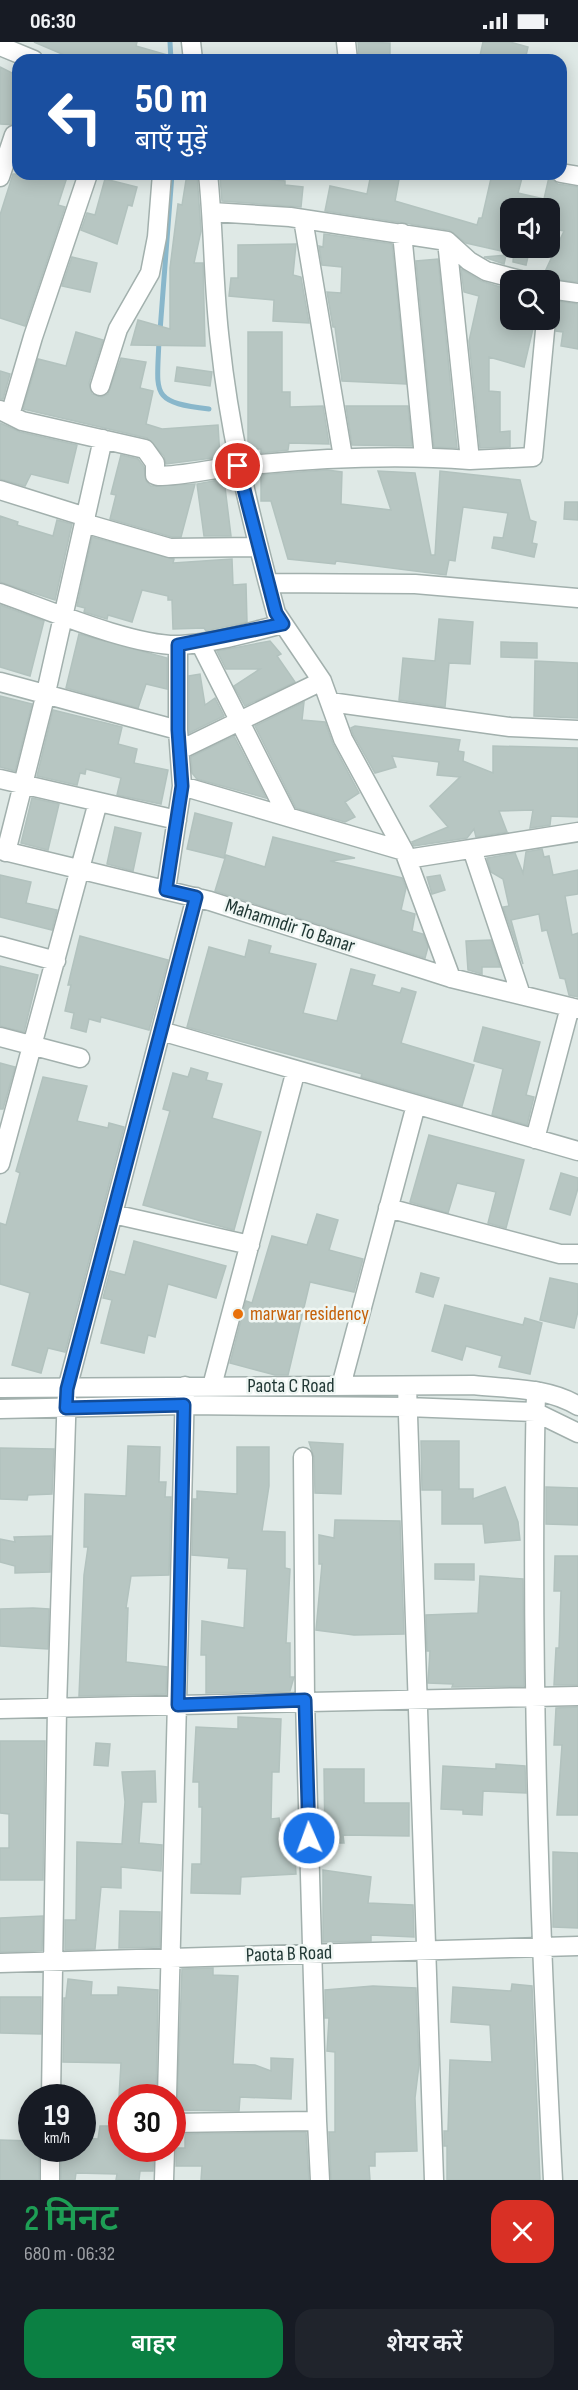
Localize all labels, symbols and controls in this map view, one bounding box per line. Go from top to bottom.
text: 06:30 [30,8,76,35]
text: 50 m [135,74,208,125]
icon: left [36,78,114,156]
text: बाएँ मुड़ें [135,125,207,157]
map controls [500,198,560,330]
button: sound [500,198,560,258]
button: search [500,270,560,330]
pin [212,440,263,491]
icon: arrive [221,449,254,482]
street label: Mahamndir To Banar [222,894,358,958]
place label: marwar residency [250,1302,369,1326]
marker: marwar residency [231,1307,245,1321]
street label: Paota C Road [247,1374,335,1398]
position arrow [277,1806,341,1870]
street label: Paota B Road [245,1940,333,1968]
speed limit sign: 30 [108,2084,186,2162]
text: 19 [44,2098,70,2134]
text: km/h [44,2129,70,2148]
text: 2 मिनट [24,2198,118,2241]
button: close [491,2200,554,2263]
text: 680 m · 06:32 [24,2242,115,2266]
button: बाहर [24,2309,283,2378]
button: शेयर करें [295,2309,554,2378]

